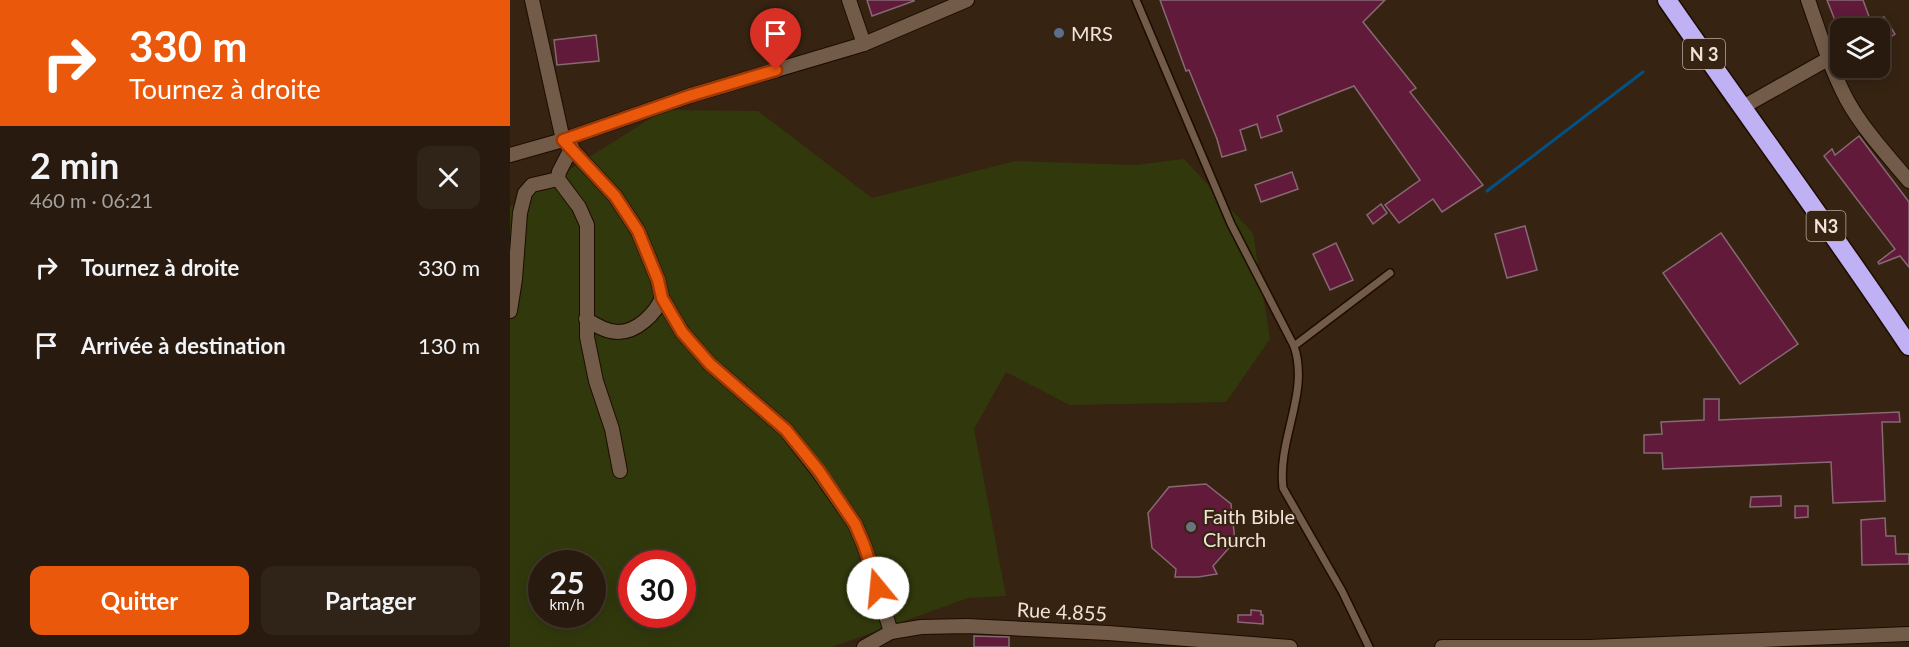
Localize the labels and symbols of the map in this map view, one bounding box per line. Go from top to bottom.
pin [750,8,801,70]
place label: MRS [1071,21,1113,45]
marker: MRS [1052,26,1066,40]
road number: N 3 [1683,39,1725,69]
road number: N3 [1806,211,1846,241]
place label: Faith Bible Church [1203,504,1295,551]
marker: Faith Bible Church [1184,520,1198,534]
speed limit sign: 30 [618,550,696,628]
position arrow [846,556,910,620]
street label: Rue 4.855 [1016,597,1108,625]

